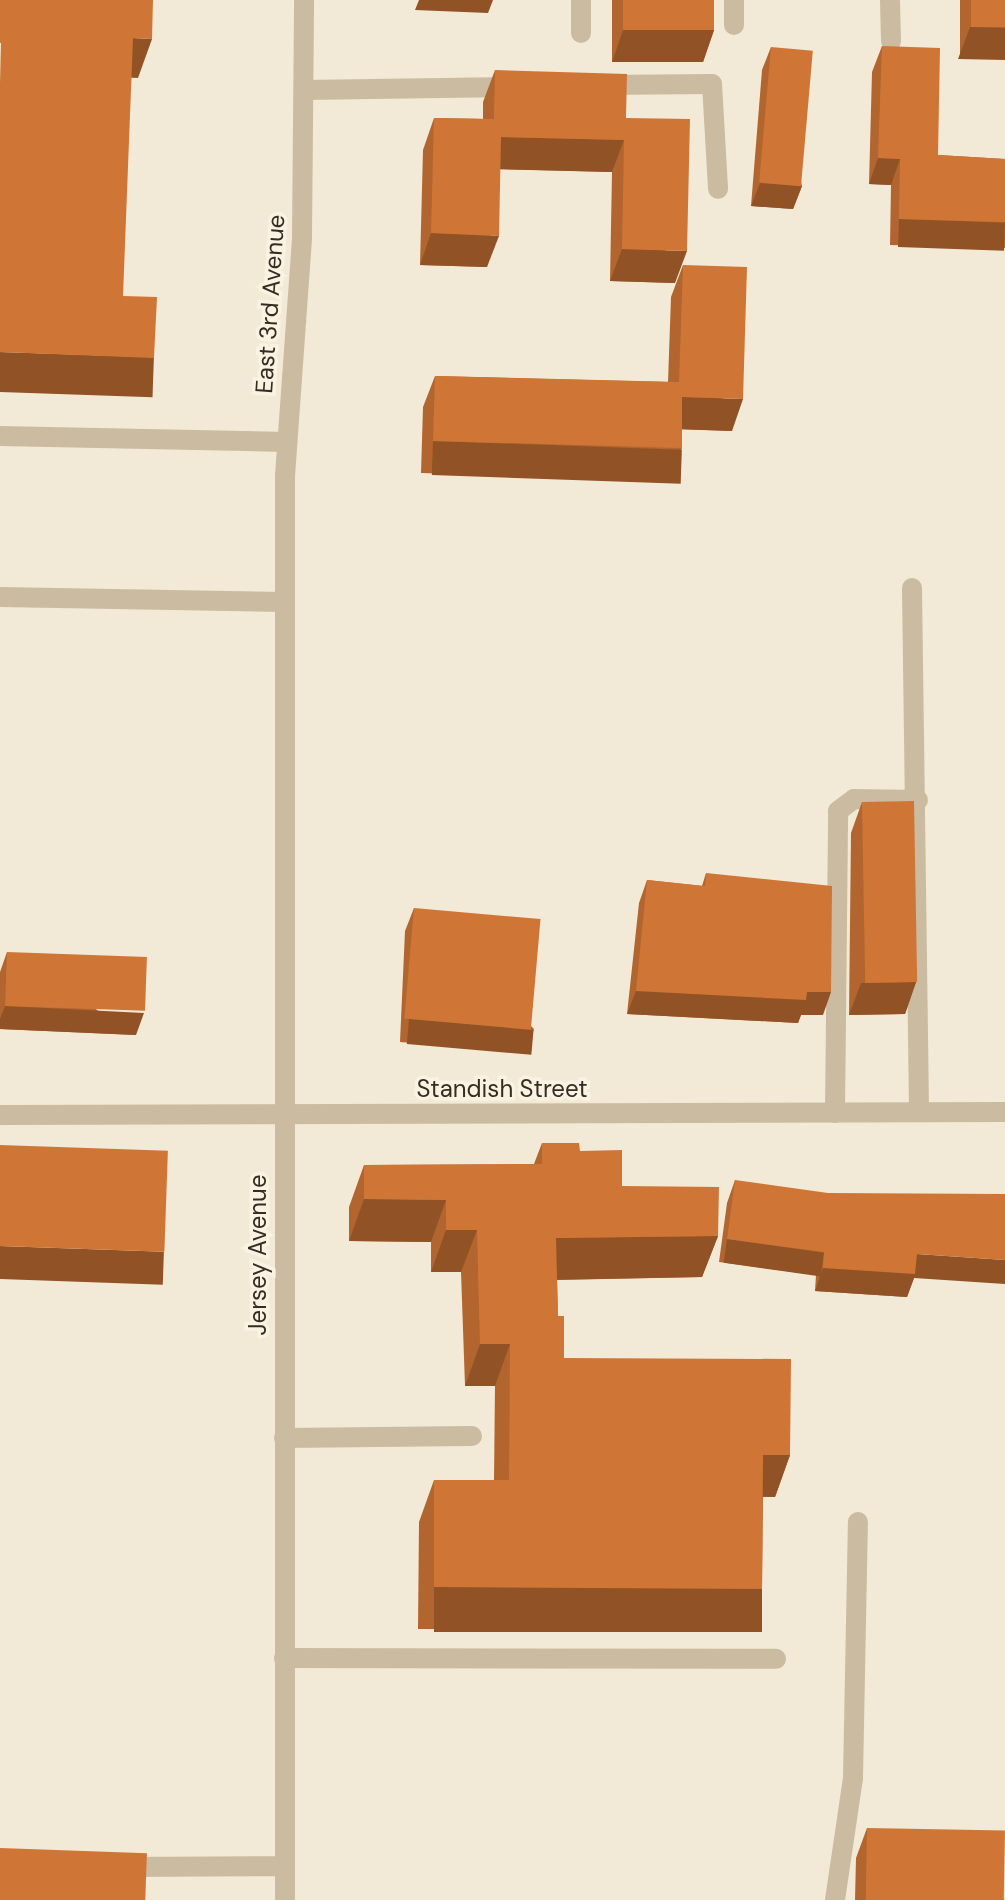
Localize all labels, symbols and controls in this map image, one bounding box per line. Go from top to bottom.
street label: East 3rd Avenue [249,213,291,395]
street label: Standish Street [416,1075,588,1103]
street label: Jersey Avenue [244,1174,272,1336]

